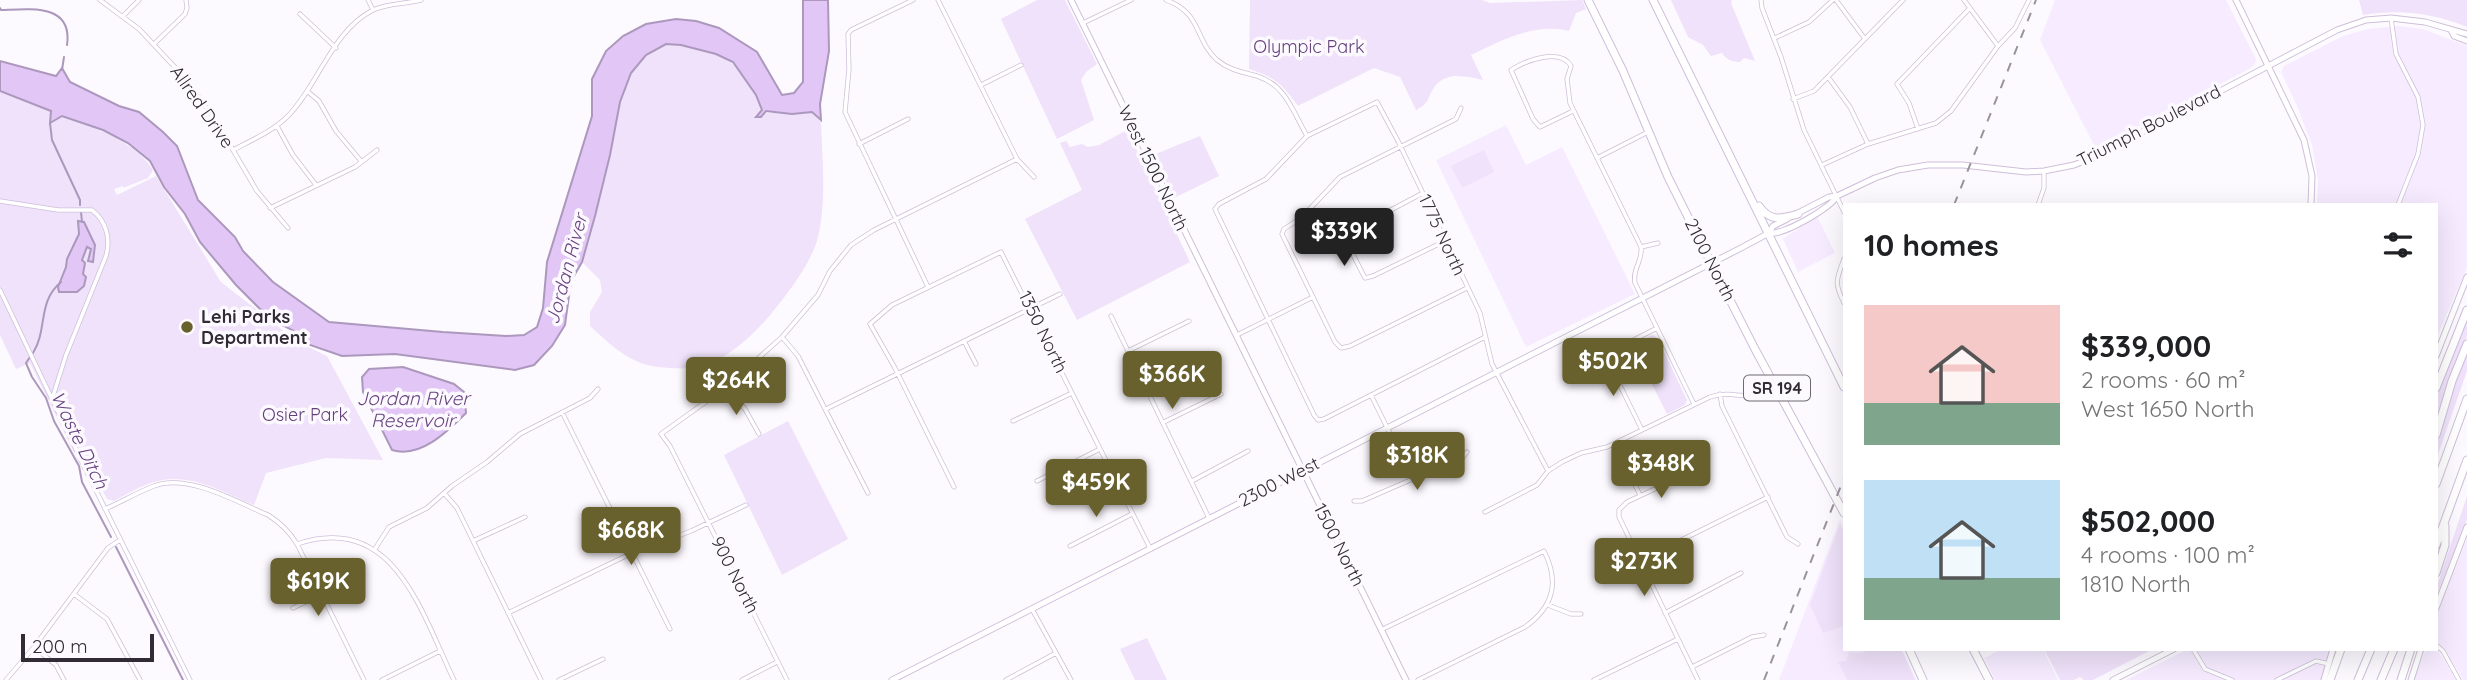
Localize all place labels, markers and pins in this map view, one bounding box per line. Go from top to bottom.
pin: $339K [1295,208,1393,268]
place label: Lehi Parks Department [201,305,308,349]
marker: Lehi Parks Department [179,319,195,335]
pin: $502K [1564,338,1662,398]
pin: $366K [1123,352,1221,411]
pin: $264K [687,358,785,417]
pin: $318K [1368,433,1466,492]
pin: $348K [1612,440,1710,500]
pin: $459K [1047,460,1145,519]
pin: $668K [582,508,680,567]
pin: $273K [1595,538,1693,598]
pin: $619K [269,558,367,618]

